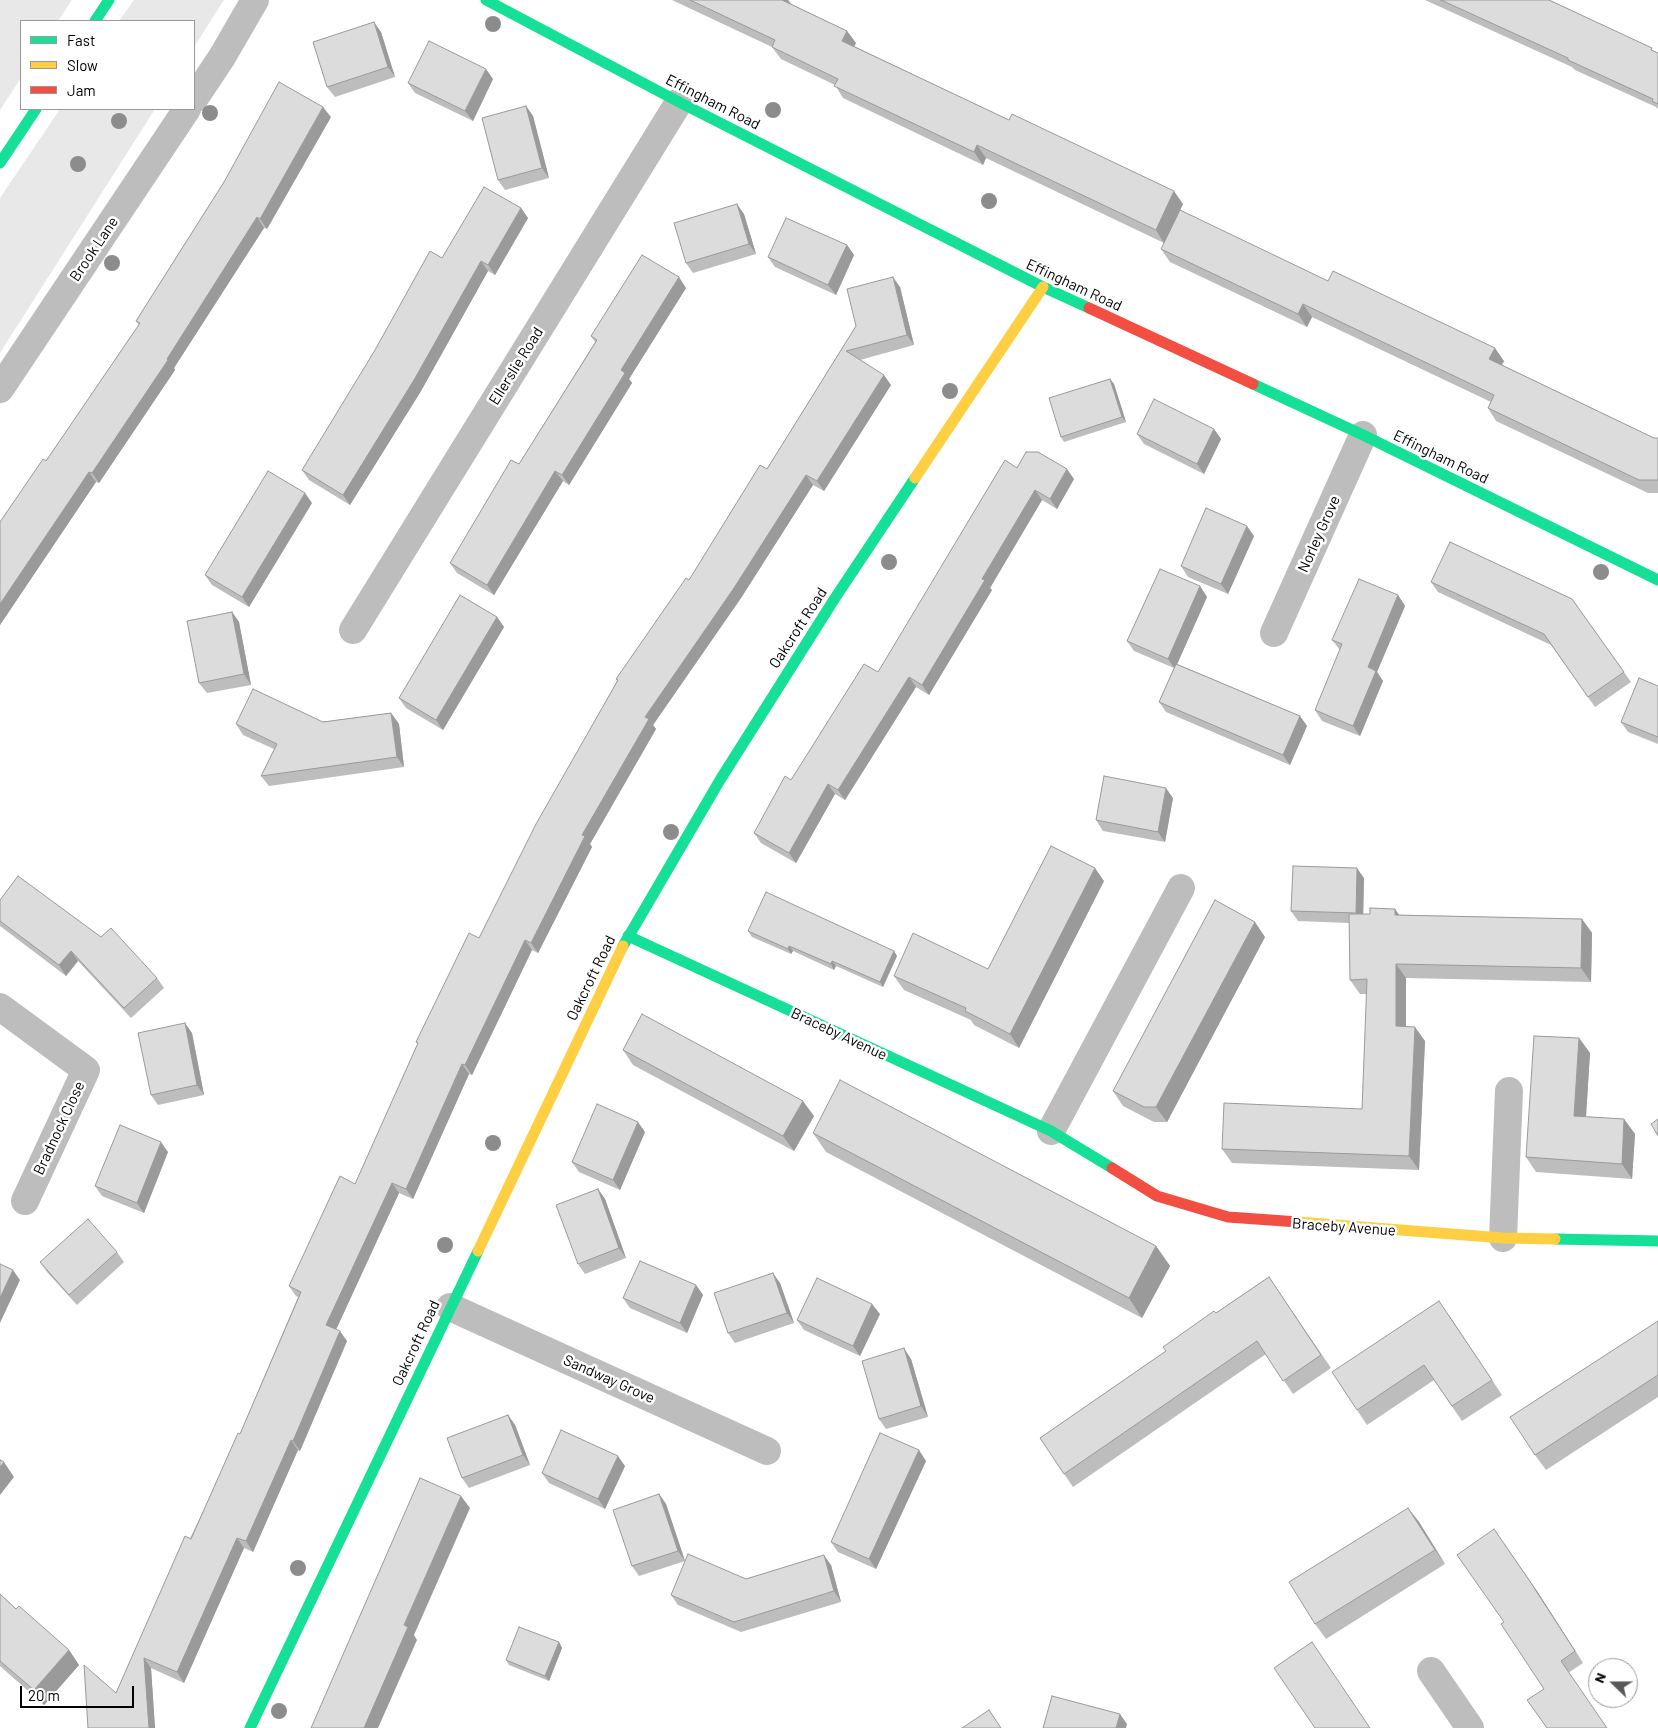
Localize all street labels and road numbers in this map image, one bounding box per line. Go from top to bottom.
street label: Effingham Road [663,70,763,134]
street label: Brook Lane [66,213,122,285]
street label: Effingham Road [1023,255,1125,315]
street label: Ellerslie Road [485,324,547,408]
street label: Effingham Road [1391,426,1491,488]
street label: Norley Grove [1294,493,1344,575]
street label: Oakcroft Road [765,584,831,672]
street label: Oakcroft Road [563,933,619,1023]
street label: Braceby Avenue [788,1004,890,1064]
street label: Bradnock Close [29,1078,89,1178]
street label: Braceby Avenue [1292,1214,1396,1240]
street label: Oakcroft Road [388,1297,444,1389]
street label: Sandway Grove [561,1351,657,1407]

